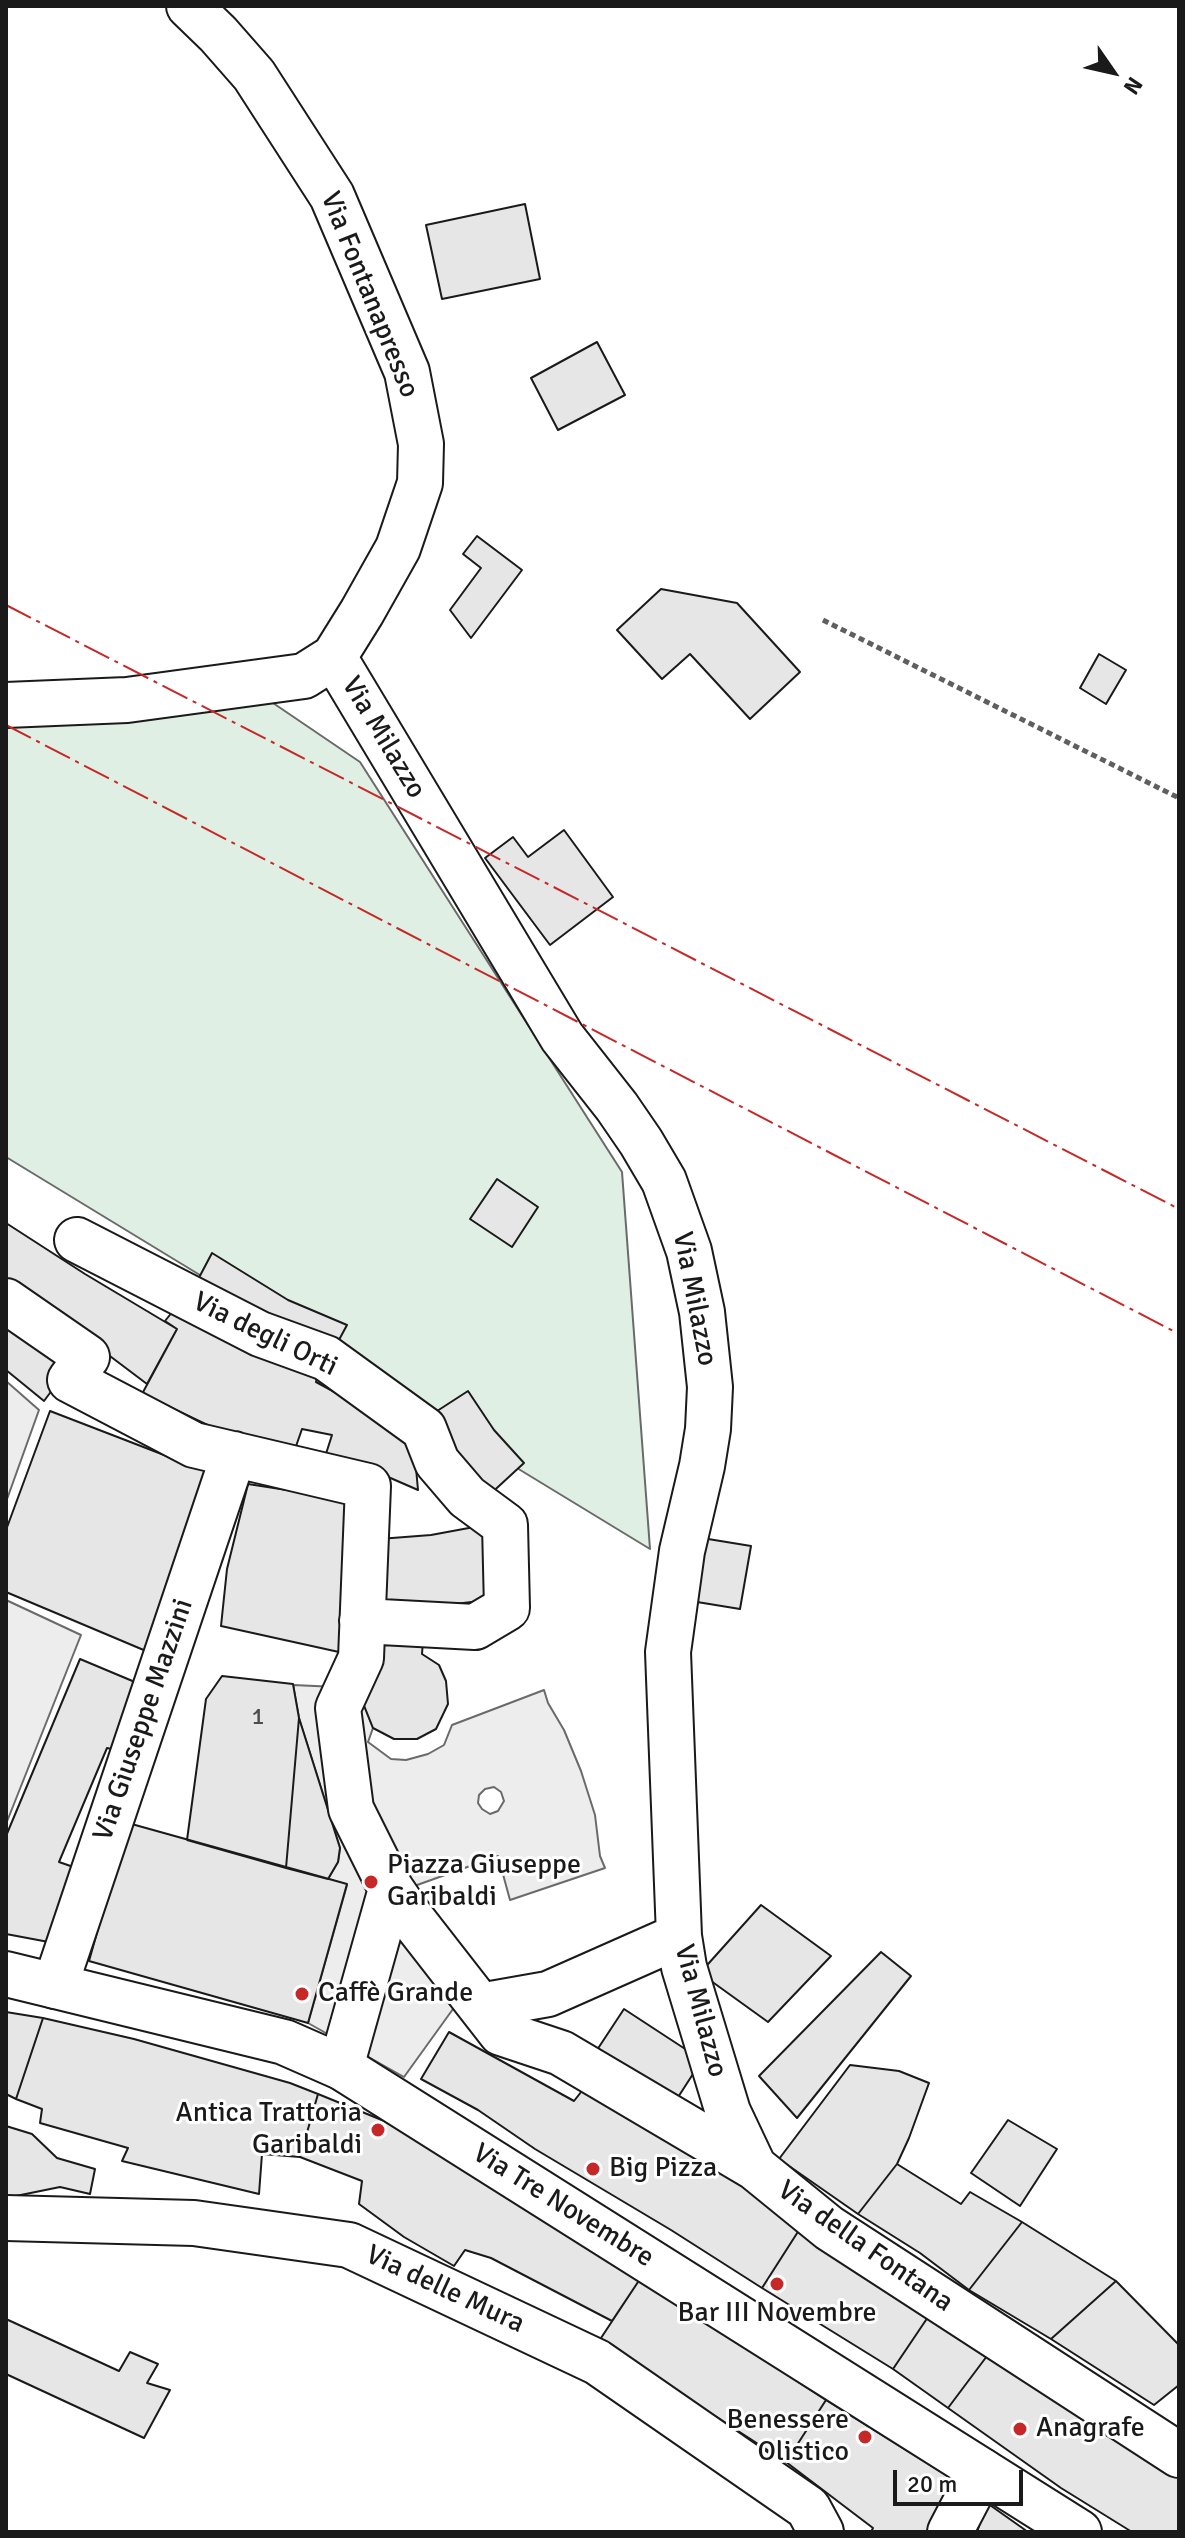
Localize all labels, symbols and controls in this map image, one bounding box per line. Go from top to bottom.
north arrow [1073,32,1153,112]
text: N [1118,72,1149,100]
street label: Via Fontanapresso [312,187,426,403]
street label: Via Milazzo [334,671,432,805]
street label: Via Milazzo [665,1229,723,1369]
street label: Via degli Orti [187,1286,343,1384]
street label: Via Giuseppe Mazzini [87,1595,201,1845]
house number: 1 [252,1704,264,1732]
place label: Piazza Giuseppe Garibaldi [387,1849,581,1915]
marker: Piazza Giuseppe Garibaldi [362,1873,380,1891]
street label: Via Milazzo [666,1941,734,2081]
place label: Caffè Grande [318,1977,473,2011]
marker: Caffè Grande [293,1985,311,2003]
place label: Antica Trattoria Garibaldi [176,2097,362,2163]
marker: Antica Trattoria Garibaldi [369,2121,387,2139]
street label: Via Tre Novembre [466,2137,660,2275]
place label: Big Pizza [609,2152,717,2186]
marker: Big Pizza [584,2160,602,2178]
street label: Via della Fontana [771,2174,959,2320]
street label: Via delle Mura [360,2239,530,2341]
marker: Bar III Novembre [768,2275,786,2293]
place label: Bar III Novembre [678,2297,876,2331]
place label: Benessere Olistico [726,2404,849,2470]
place label: Anagrafe [1036,2412,1145,2446]
marker: Anagrafe [1011,2420,1029,2438]
marker: Benessere Olistico [856,2428,874,2446]
scale bar [897,2454,1027,2504]
text: 20 m [907,2469,957,2499]

